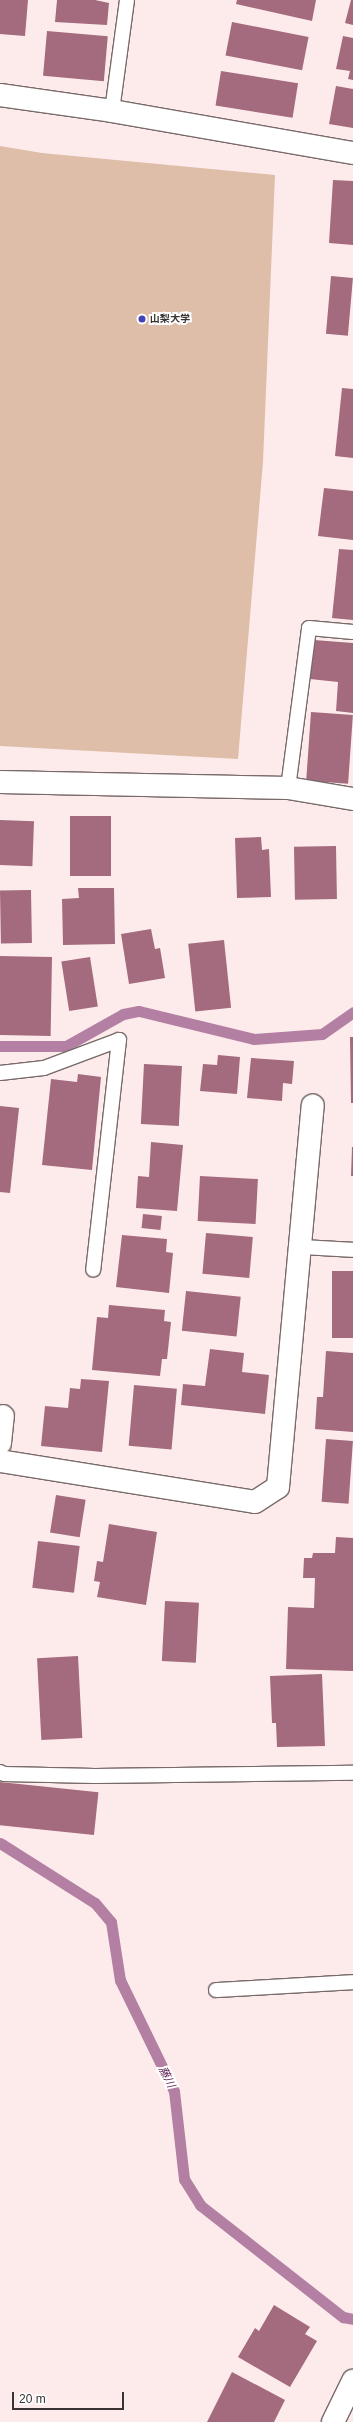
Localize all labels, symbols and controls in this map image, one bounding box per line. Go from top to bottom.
place label: 山梨大学 [150,313,190,325]
marker: 山梨大学 [137,314,147,324]
water label: 藤川 [156,2064,178,2090]
scale bar [14,2384,126,2410]
text: 20 m [19,2392,46,2406]

